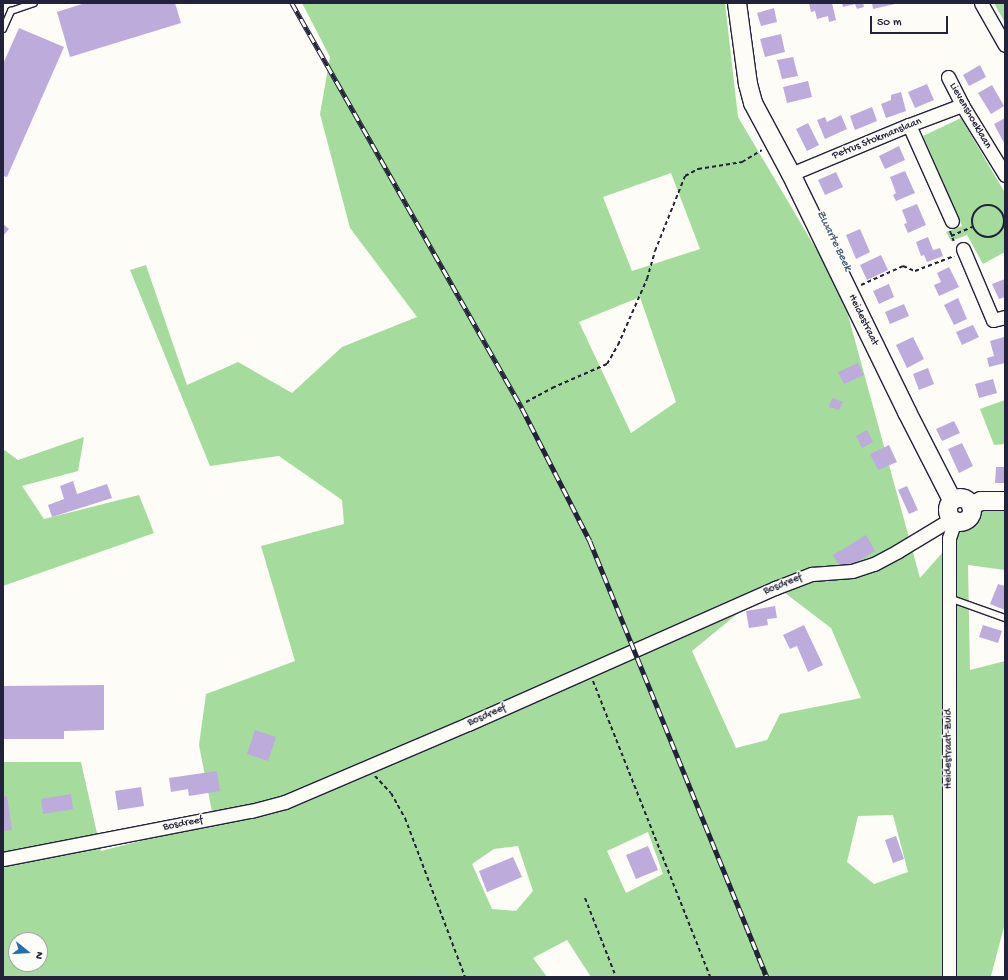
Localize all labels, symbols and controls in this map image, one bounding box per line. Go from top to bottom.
scale bar [872,8,950,34]
text: 50 m [877,16,902,30]
street label: Lievenshoeklaan [946,81,994,151]
street label: Petrus Stokmanslaan [830,115,924,163]
water label: Zwarte Beek [812,208,854,274]
street label: Heidestraat [845,292,881,348]
street label: Bosdreef [762,571,804,599]
street label: Bosdreef [466,702,508,730]
street label: Heidestraat-Zuid [942,709,956,789]
street label: Bosdreef [162,814,204,834]
north arrow [8,932,48,972]
text: N [32,950,45,960]

